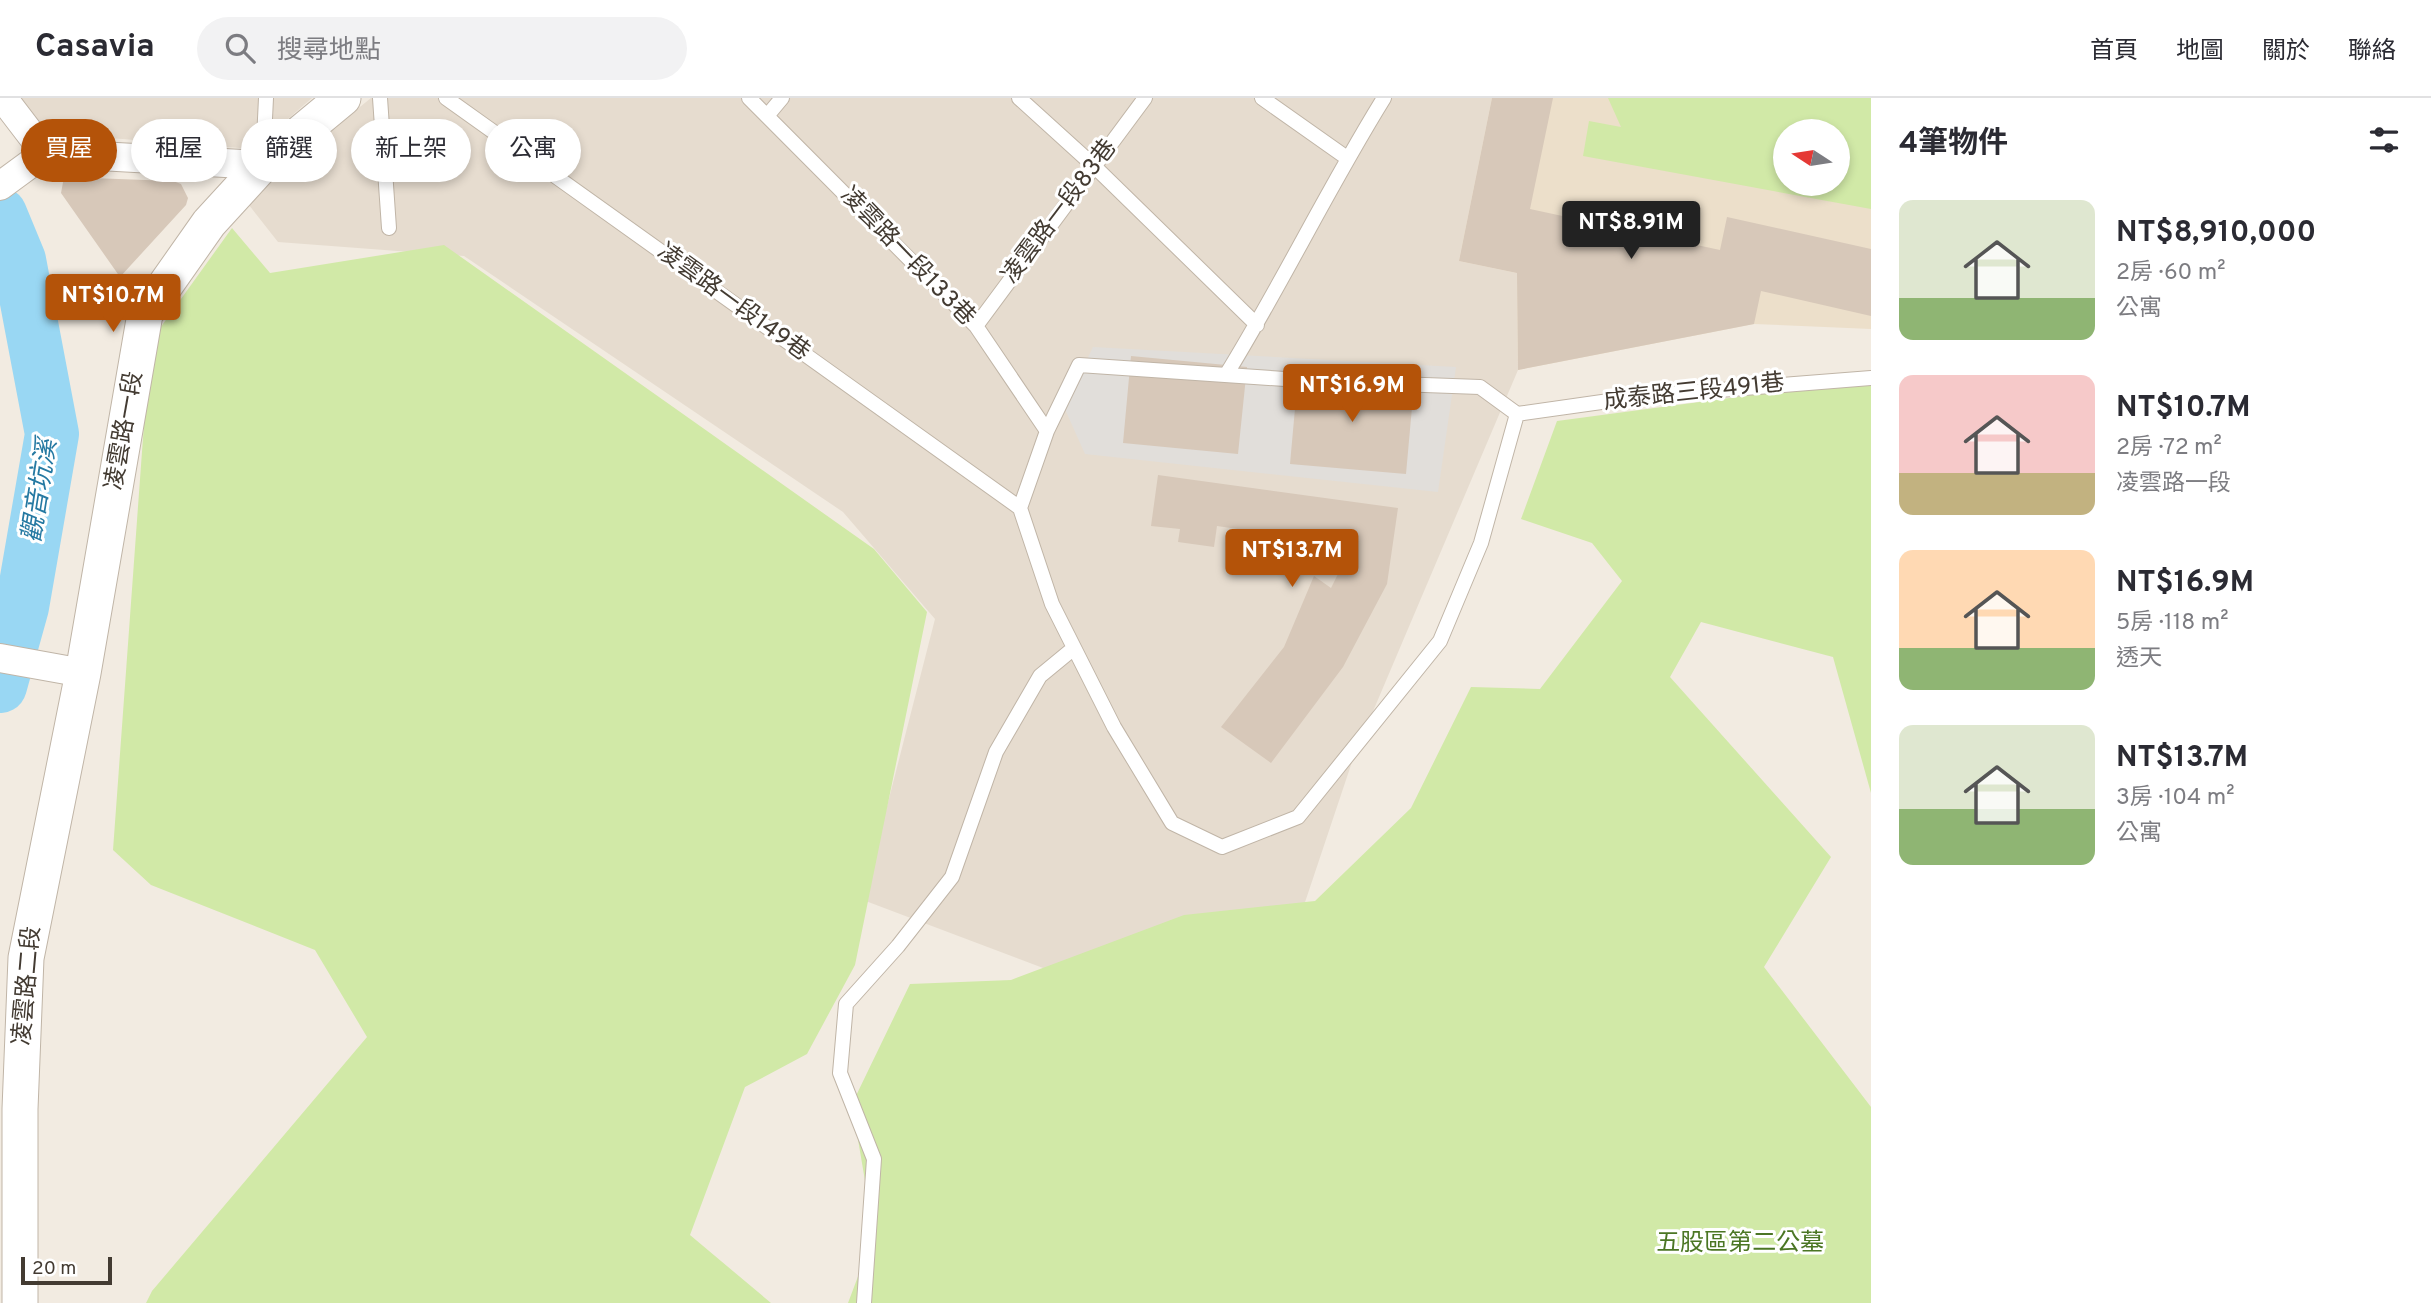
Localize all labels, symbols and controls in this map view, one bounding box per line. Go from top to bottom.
search box [197,17,687,80]
text: Casavia [35,27,155,69]
icon: search [221,29,259,67]
text: 搜尋地點 [277,35,381,68]
text: 首頁 [2090,37,2138,67]
text: 地圖 [2176,37,2224,67]
text: 關於 [2262,37,2310,67]
text: 聯絡 [2348,37,2396,67]
chip: 買屋 [21,119,117,182]
chip: 租屋 [131,119,227,182]
chip: 篩選 [241,119,337,182]
chip: 新上架 [351,119,471,182]
chip: 公寓 [485,119,581,182]
north arrow [1773,119,1850,196]
map controls [1773,119,1850,196]
icon: filters [2365,121,2403,159]
text: 4筆物件 [1899,126,2008,163]
street label: 凌雲路一段83巷 [996,134,1124,290]
street label: 凌雲路一段133巷 [833,181,981,333]
pin: NT$8.91M [1559,202,1703,261]
text: NT$8.91M [1578,209,1684,238]
text: NT$8,910,000 [2116,215,2316,252]
icon: home [1955,228,2039,312]
street label: 凌雲路一段149巷 [651,238,815,368]
text: 2房 · 60 m² [2116,259,2226,288]
pin: NT$10.7M [41,274,185,334]
text: NT$10.7M [61,282,165,311]
text: 公寓 [2116,295,2162,324]
pin: NT$16.9M [1280,364,1424,424]
street label: 凌雲路一段 [100,369,150,493]
street label: 成泰路三段491巷 [1602,369,1786,417]
text: NT$16.9M [1299,372,1405,401]
text: NT$10.7M [2116,390,2250,427]
icon: home [1955,403,2039,487]
water label: 觀音坑溪 [17,433,66,545]
text: 2房 · 72 m² [2116,434,2222,463]
text: 凌雲路一段 [2116,470,2231,499]
pin: NT$13.7M [1220,530,1364,589]
text: NT$13.7M [1241,537,1343,566]
text: NT$16.9M [2116,565,2254,602]
icon: home [1955,578,2039,662]
text: 5房 · 118 m² [2116,609,2229,638]
text: 透天 [2116,645,2162,674]
text: NT$13.7M [2116,740,2248,777]
icon: home [1955,753,2039,837]
text: 3房 · 104 m² [2116,784,2235,813]
text: 公寓 [2116,820,2162,849]
street label: 凌雲路二段 [8,925,48,1047]
park label: 五股區第二公墓 [1656,1229,1824,1259]
scale bar [21,1254,112,1286]
text: 20 m [32,1257,76,1281]

